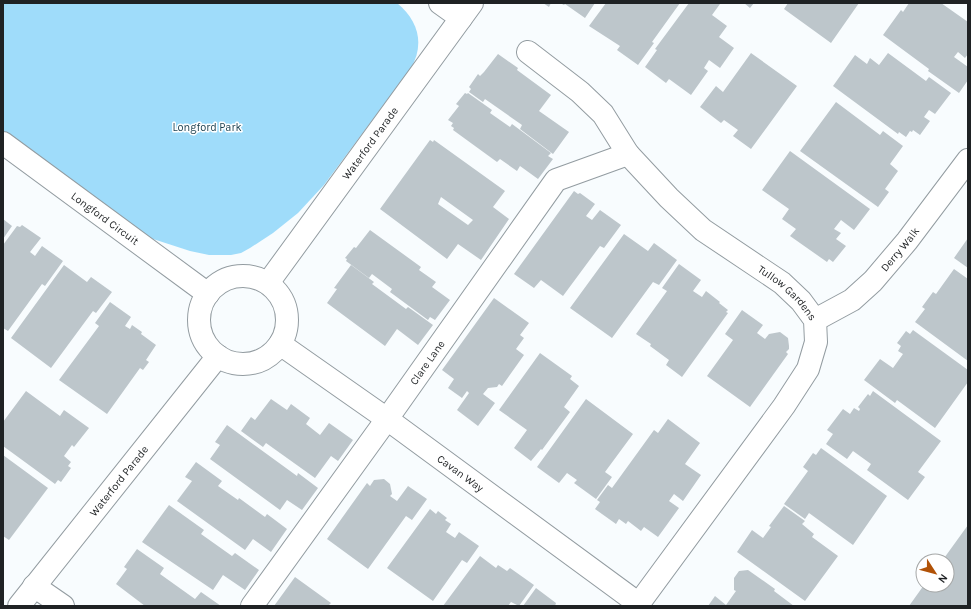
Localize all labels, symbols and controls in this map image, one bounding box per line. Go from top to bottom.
street label: Waterford Parade [339,104,401,182]
park label: Longford Park [172,121,242,134]
street label: Longford Circuit [69,189,142,248]
street label: Derry Walk [878,224,922,274]
street label: Tullow Gardens [755,262,820,323]
street label: Clare Lane [407,337,447,387]
street label: Waterford Parade [87,443,151,519]
street label: Cavan Way [435,452,486,494]
north arrow [915,553,955,593]
text: N [935,572,950,586]

